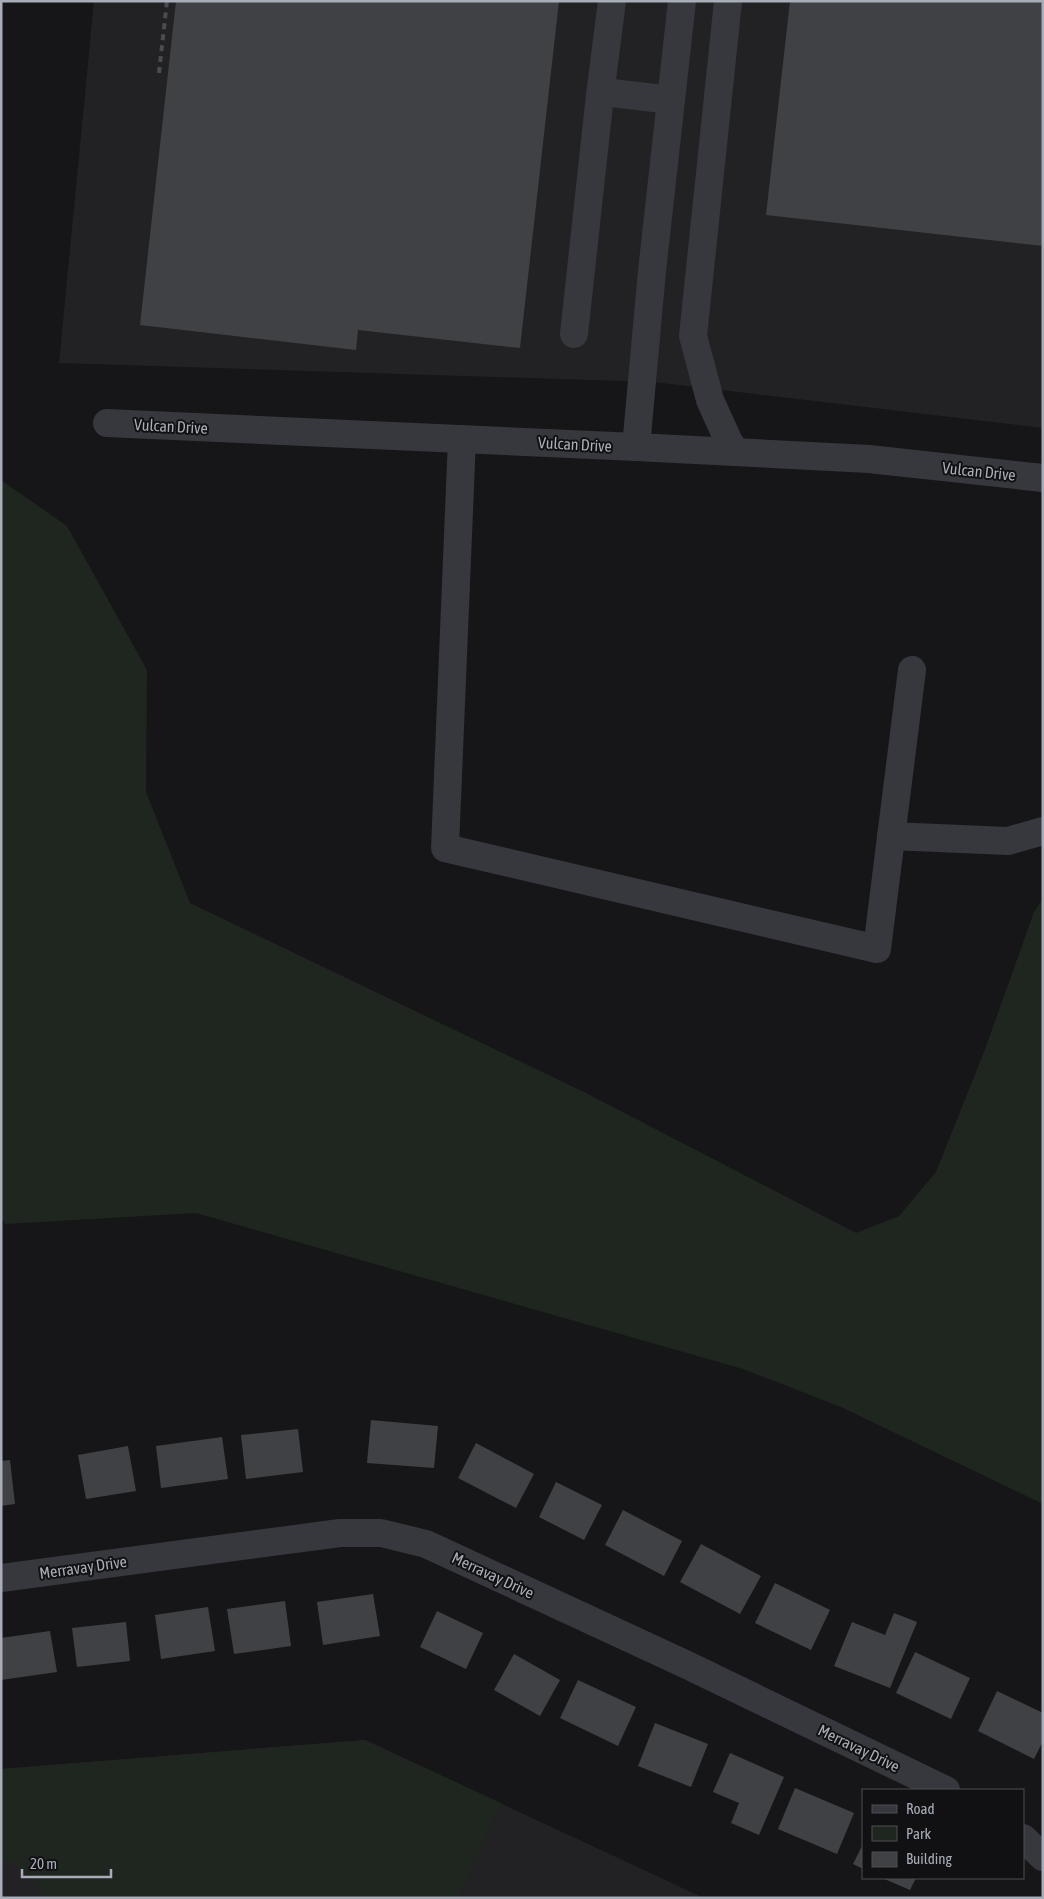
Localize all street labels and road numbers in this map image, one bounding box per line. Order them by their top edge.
street label: Vulcan Drive [134,415,208,437]
street label: Vulcan Drive [538,433,612,455]
street label: Vulcan Drive [941,458,1017,484]
street label: Merravay Drive [449,1548,537,1603]
street label: Merravay Drive [38,1552,128,1583]
street label: Merravay Drive [815,1721,903,1776]

